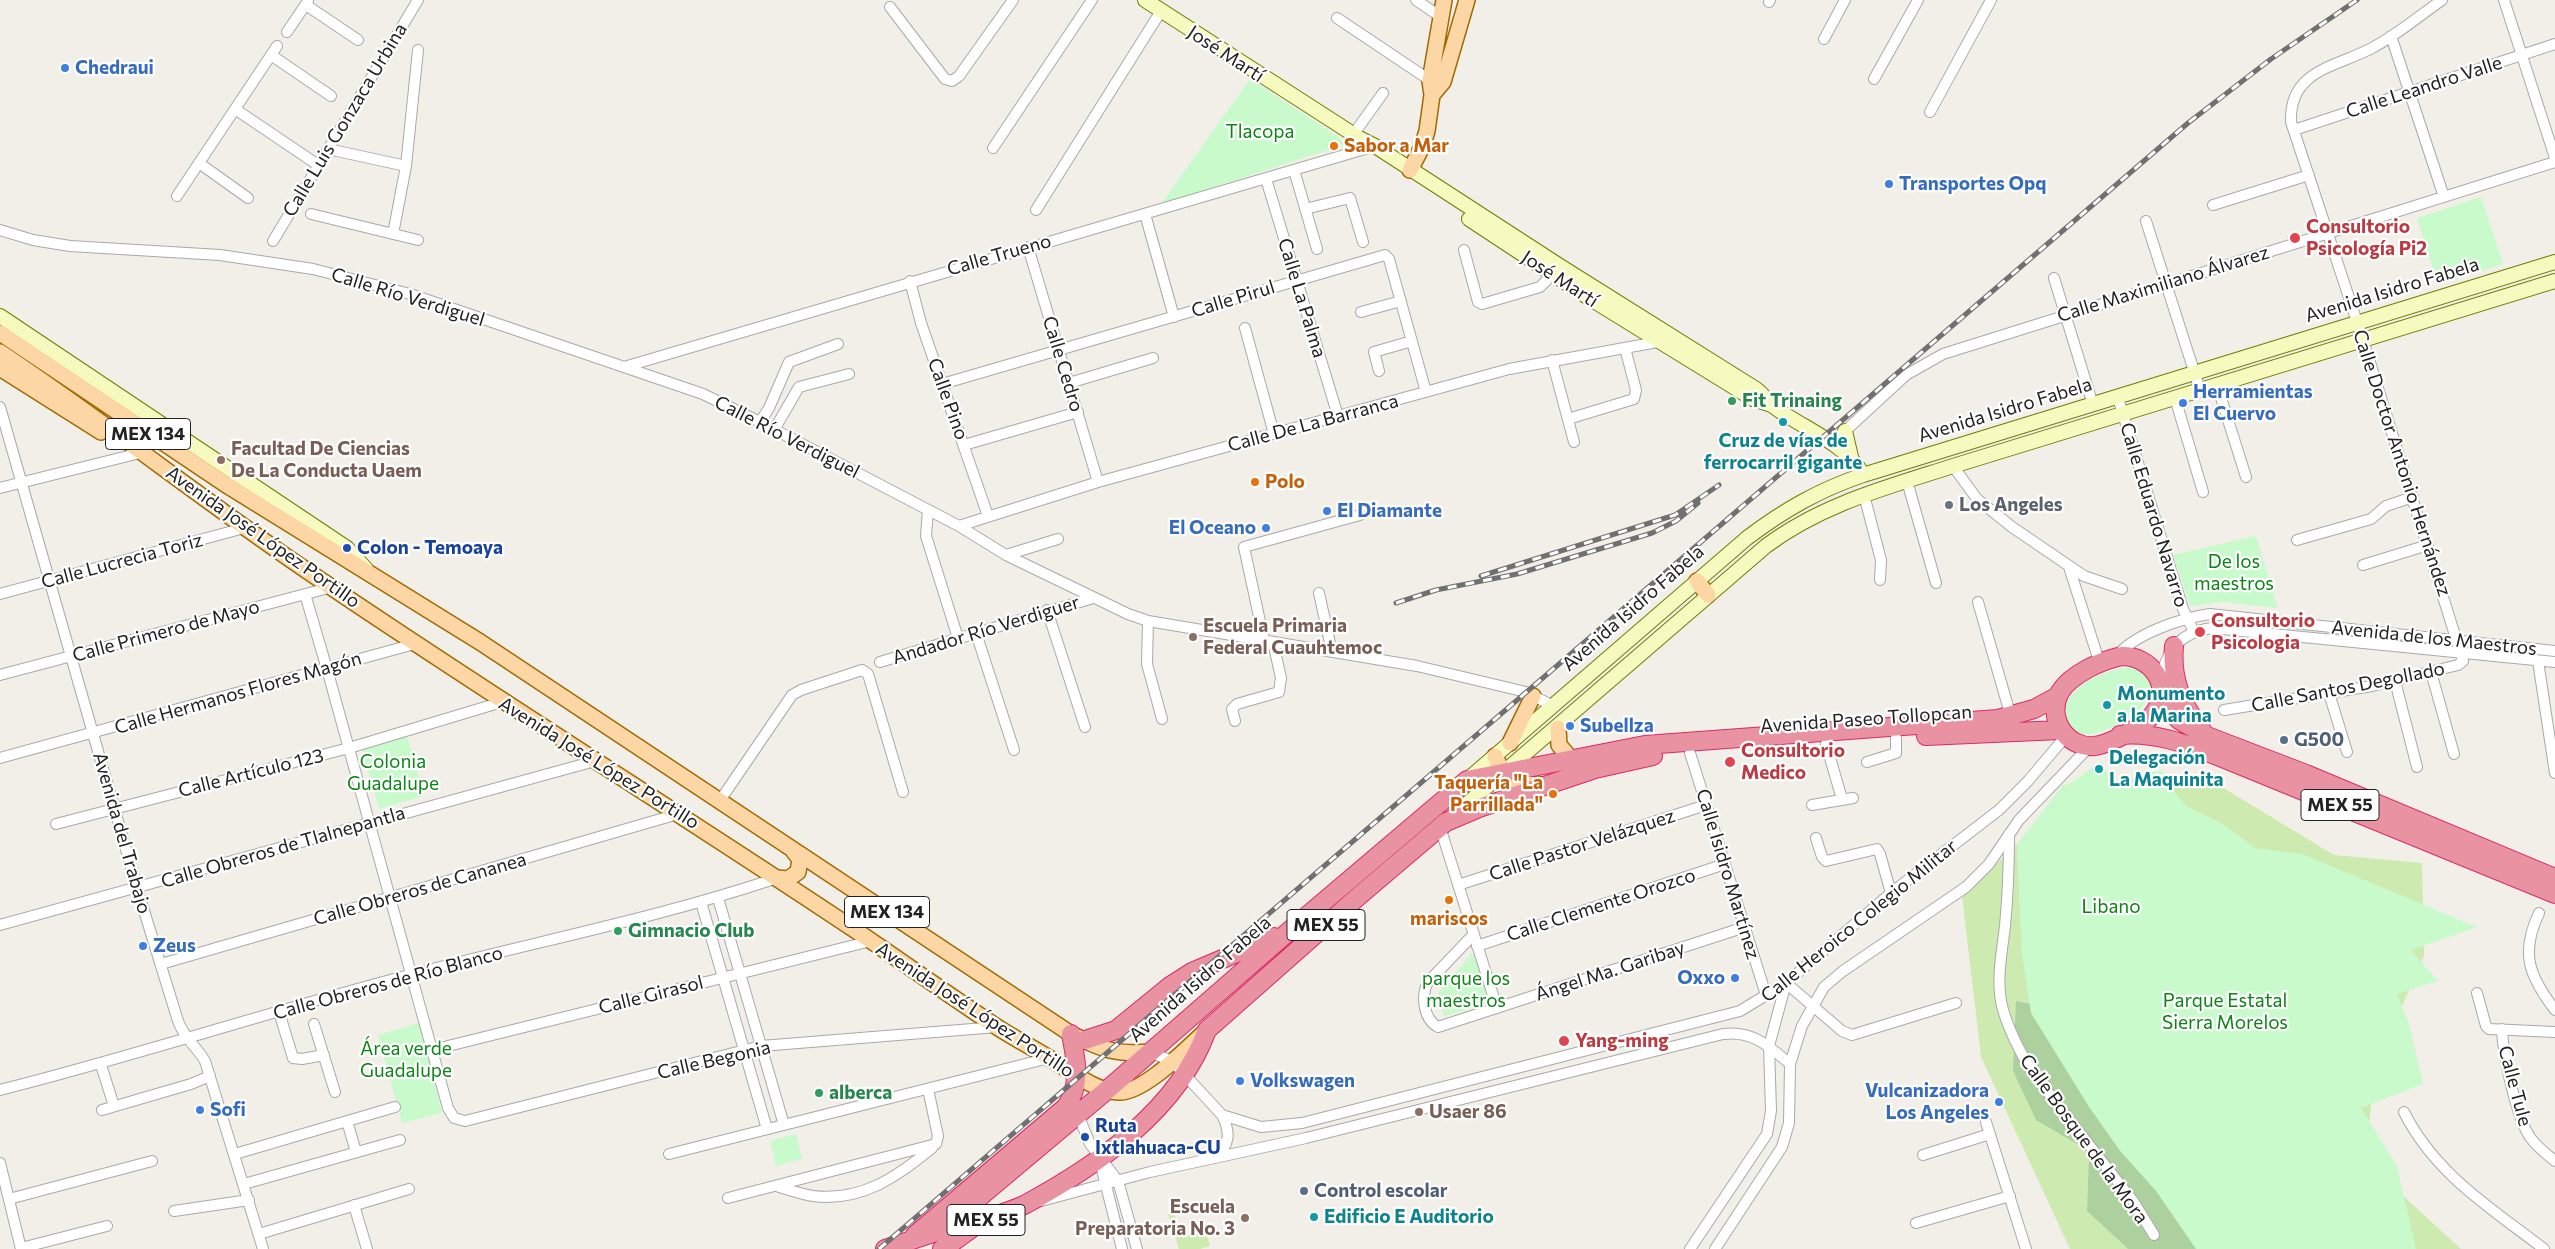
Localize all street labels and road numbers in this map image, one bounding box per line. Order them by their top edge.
street label: Calle Luis Gonzaca Urbina [278,19,412,221]
street label: José Martí [1183,21,1269,87]
street label: Calle Leandro Valle [2343,51,2505,123]
street label: Calle Trueno [944,229,1054,281]
street label: Calle La Palma [1273,235,1331,361]
street label: Calle Maximiliano Álvarez [2054,241,2272,327]
street label: José Martí [1517,246,1603,312]
street label: Avenida Isidro Fabela [2302,253,2482,327]
street label: Calle Río Verdiguel [328,263,488,331]
street label: Calle Pirul [1188,276,1278,322]
street label: Calle Cedro [1038,313,1088,415]
street label: Calle Doctor Antonio Hernández [2348,327,2456,599]
street label: Calle Pino [923,355,973,443]
street label: Avenida Isidro Fabela [1915,373,2095,447]
street label: Calle De La Barranca [1225,389,1401,457]
street label: Calle Río Verdiguel [711,391,863,483]
road number: MEX 134 [106,418,190,449]
street label: Calle Eduardo Navarro [2115,420,2193,610]
street label: Avenida José López Portillo [161,461,365,613]
street label: Calle Lucrecia Toriz [39,528,205,594]
street label: Avenida Isidro Fabela [1557,540,1709,676]
street label: Andador Río Verdiguer [890,591,1082,669]
street label: Calle Primero de Mayo [70,595,262,667]
street label: Avenida de los Maestros [2330,616,2538,660]
street label: Calle Hermanos Flores Magón [112,647,364,739]
street label: Calle Santos Degollado [2249,657,2447,717]
street label: Avenida José López Portillo [495,692,703,834]
street label: Avenida Paseo Tollopcan [1759,700,1973,738]
street label: Calle Artículo 123 [176,744,326,802]
street label: Avenida del Trabajo [88,750,156,916]
street label: Calle Isidro Martínez [1691,786,1765,962]
road number: MEX 55 [2301,790,2379,820]
street label: Calle Obreros de Tlalnepantla [158,801,408,893]
street label: Calle Pastor Velázquez [1486,804,1678,886]
street label: Calle Heroico Colegio Militar [1756,835,1962,1007]
street label: Calle Obreros de Cananea [311,848,529,930]
street label: Calle Clemente Orozco [1504,864,1698,946]
road number: MEX 134 [844,896,930,928]
road number: MEX 55 [1287,910,1365,940]
street label: Avenida Isidro Fabela [1124,911,1276,1047]
street label: Ángel Ma. Garibay [1532,936,1688,1006]
street label: Avenida José López Portillo [872,937,1078,1083]
street label: Calle Obreros de Río Blanco [271,941,505,1025]
street label: Calle Girasol [596,971,706,1019]
street label: Calle Begonia [655,1036,773,1084]
street label: Calle Tule [2493,1043,2537,1129]
street label: Calle Bosque de la Mora [2015,1050,2153,1228]
road number: MEX 55 [947,1204,1025,1236]

